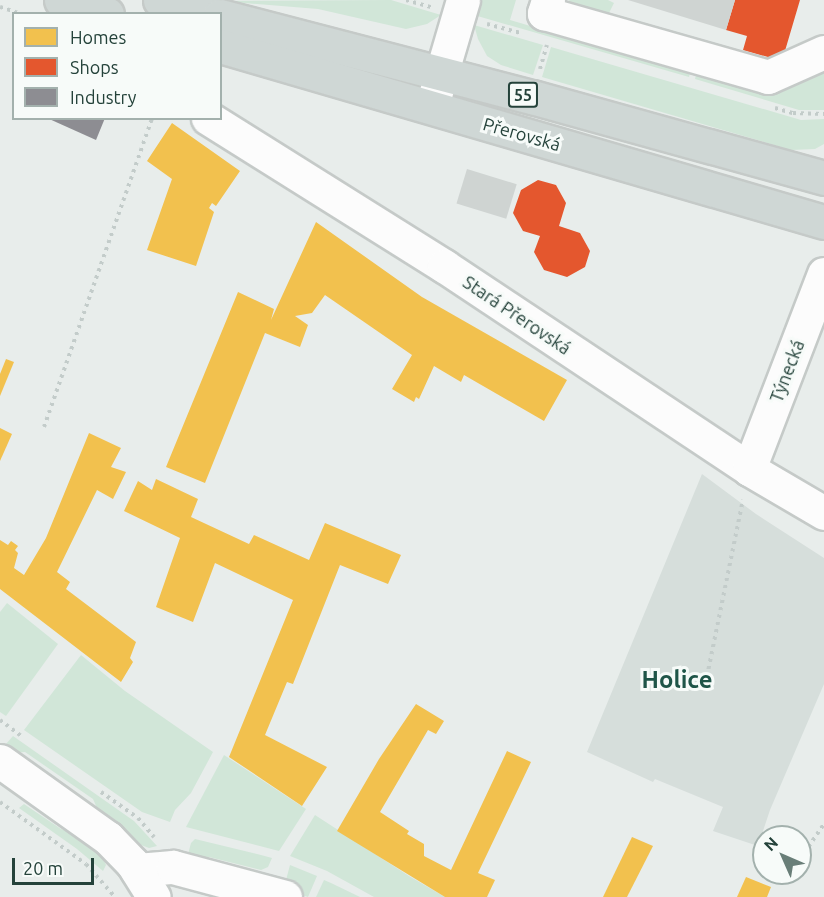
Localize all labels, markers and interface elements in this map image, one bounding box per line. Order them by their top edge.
legend [12,12,222,120]
text: Homes [70,27,126,47]
text: Shops [70,57,119,77]
road number: 55 [506,82,540,108]
text: Industry [70,87,136,107]
street label: Přerovská [481,113,563,155]
street label: Stará Přerovská [459,271,575,359]
street label: Týnecká [765,337,809,405]
district label: Holice [642,666,712,694]
north arrow [752,825,812,885]
text: N [760,833,781,854]
scale bar [15,846,98,884]
text: 20 m [23,858,63,878]

